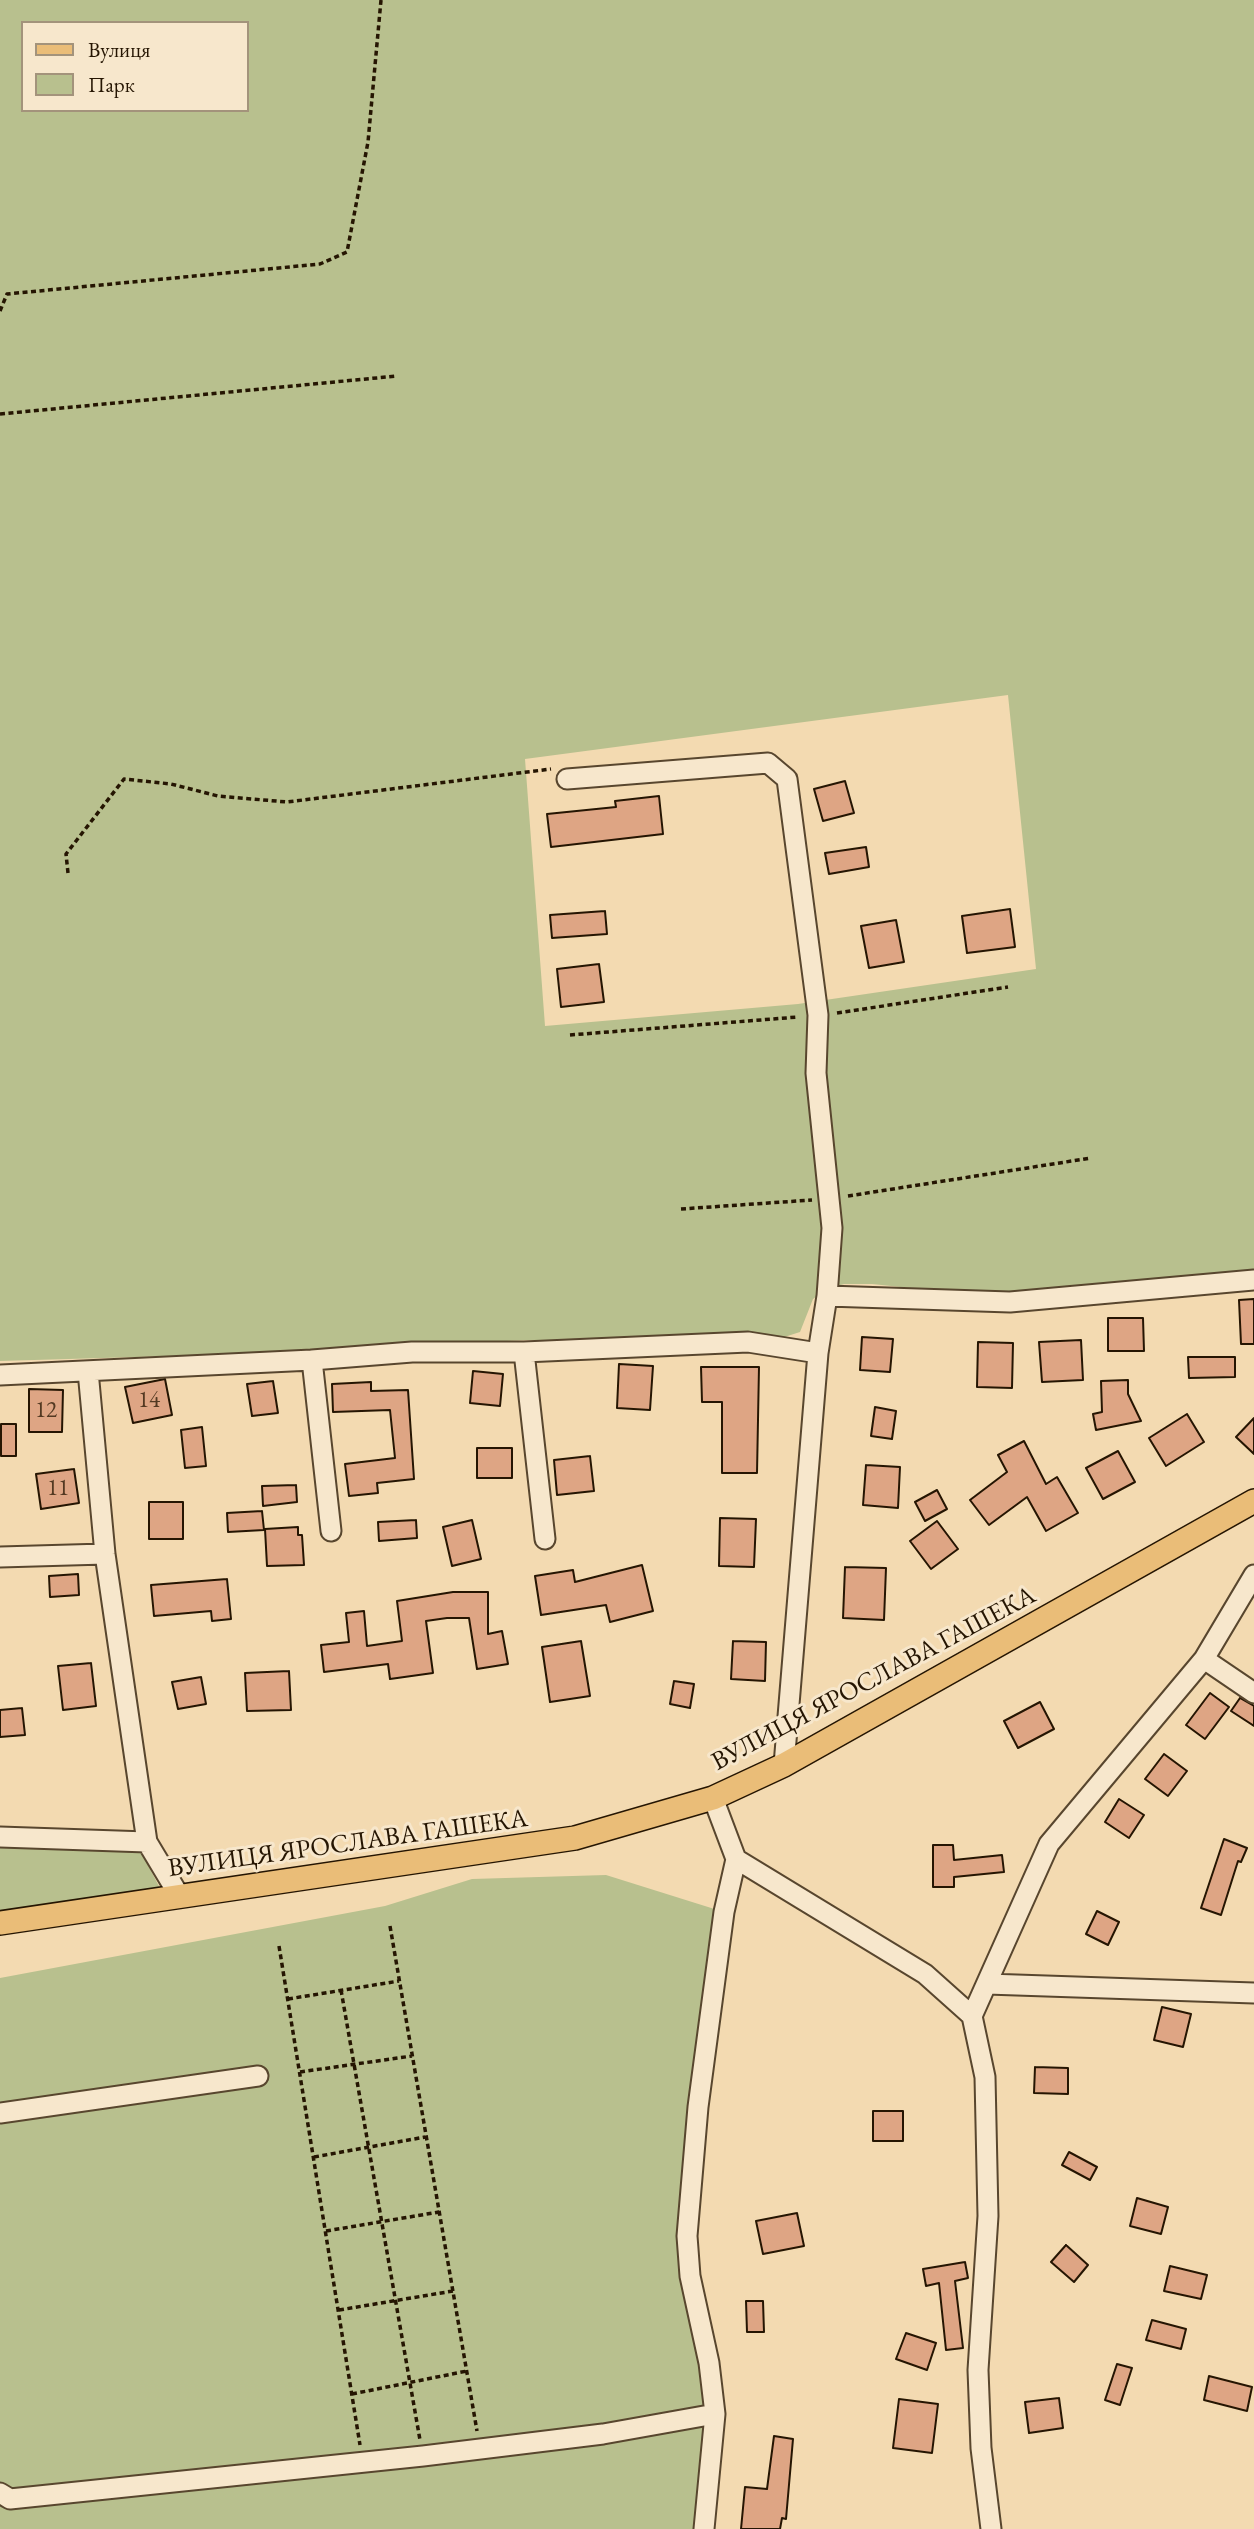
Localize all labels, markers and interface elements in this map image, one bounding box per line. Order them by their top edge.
legend [21,21,248,112]
text: Вулиця [88,36,150,63]
text: Парк [88,71,135,98]
house number: 14 [138,1387,160,1415]
house number: 12 [35,1397,57,1425]
house number: 11 [47,1475,69,1503]
street label: ВУЛИЦЯ ЯРОСЛАВА ГАШЕКА [707,1580,1041,1778]
street label: ВУЛИЦЯ ЯРОСЛАВА ГАШЕКА [166,1803,530,1885]

